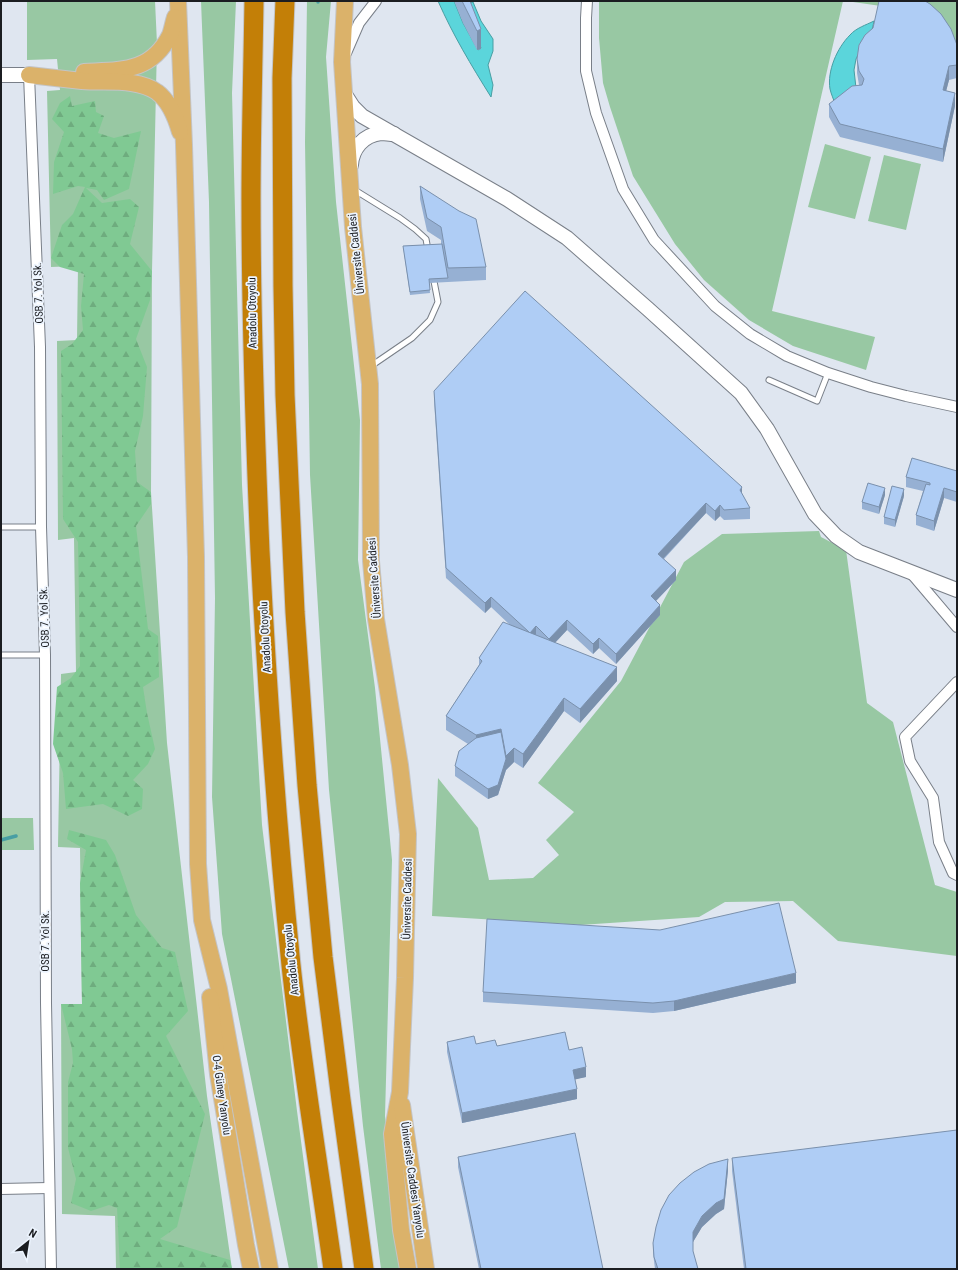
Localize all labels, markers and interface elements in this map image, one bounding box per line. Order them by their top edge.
street label: Üniversite Caddesi [346,213,367,295]
street label: OSB 7. Yol Sk. [31,262,46,324]
street label: Anadolu Otoyolu [245,277,260,349]
street label: Üniversite Caddesi [365,537,384,619]
street label: OSB 7. Yol Sk. [37,586,52,648]
street label: Anadolu Otoyolu [257,601,274,673]
street label: Üniversite Caddesi [400,859,415,939]
street label: OSB 7. Yol Sk. [39,910,52,972]
street label: Anadolu Otoyolu [281,924,302,996]
street label: O-4 Güney Yanyolu [209,1054,234,1136]
street label: Üniversite Caddesi Yanyolu [398,1121,427,1239]
north arrow [8,1222,48,1262]
text: N [27,1226,39,1241]

